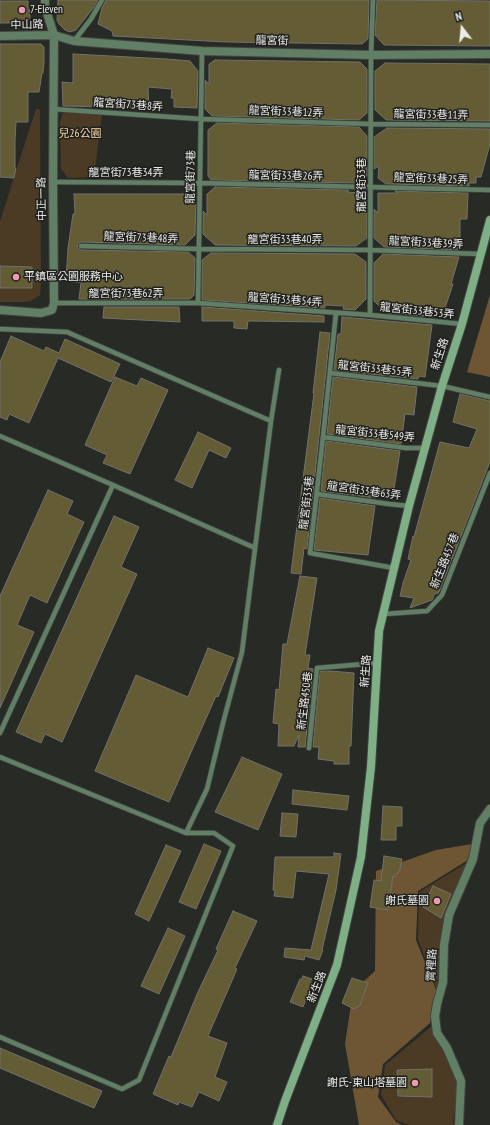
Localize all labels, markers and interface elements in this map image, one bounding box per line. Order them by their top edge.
place label: 7-Eleven [30,3,63,17]
marker: 7-Eleven [17,5,27,15]
north arrow [442,8,482,48]
text: N [454,9,463,24]
street label: 中山路 [10,18,44,32]
street label: 龍宮街 [255,34,289,48]
street label: 龍宮街73巷8弄 [93,96,163,114]
street label: 龍宮街33巷12弄 [248,104,324,120]
street label: 龍宮街33巷11弄 [393,108,469,122]
park label: 兒26公園 [59,127,101,141]
street label: 龍宮街73巷 [184,150,198,204]
street label: 龍宮街33巷 [355,158,369,212]
street label: 龍宮街73巷34弄 [89,166,163,180]
street label: 龍宮街33巷26弄 [248,169,324,183]
street label: 龍宮街33巷25弄 [393,171,469,187]
street label: 中正一路 [35,177,49,221]
street label: 龍宮街73巷48弄 [103,230,179,246]
street label: 龍宮街33巷40弄 [248,233,322,247]
street label: 龍宮街33巷39弄 [388,234,464,252]
place label: 平鎮區公園服務中心 [24,270,123,284]
marker: 平鎮區公園服務中心 [11,272,21,282]
street label: 龍宮街73巷62弄 [89,287,163,301]
street label: 龍宮街33巷54弄 [247,291,323,309]
street label: 龍宮街33巷53弄 [379,301,455,321]
street label: 新生路 [429,336,451,372]
street label: 龍宮街33巷55弄 [337,359,413,379]
street label: 龍宮街33巷549弄 [335,423,415,445]
street label: 龍宮街33巷 [297,475,317,531]
street label: 龍宮街33巷63弄 [326,479,402,503]
street label: 新生路457巷 [428,531,462,591]
street label: 新生路 [358,654,374,688]
street label: 新生路450巷 [295,671,315,731]
place label: 謝氏墓園 [385,894,429,908]
marker: 謝氏墓園 [432,896,442,906]
street label: 霄裡路 [425,948,439,982]
street label: 新生路 [305,969,329,1005]
place label: 謝氏-東山塔墓園 [327,1076,407,1090]
marker: 謝氏-東山塔墓園 [410,1078,420,1088]

